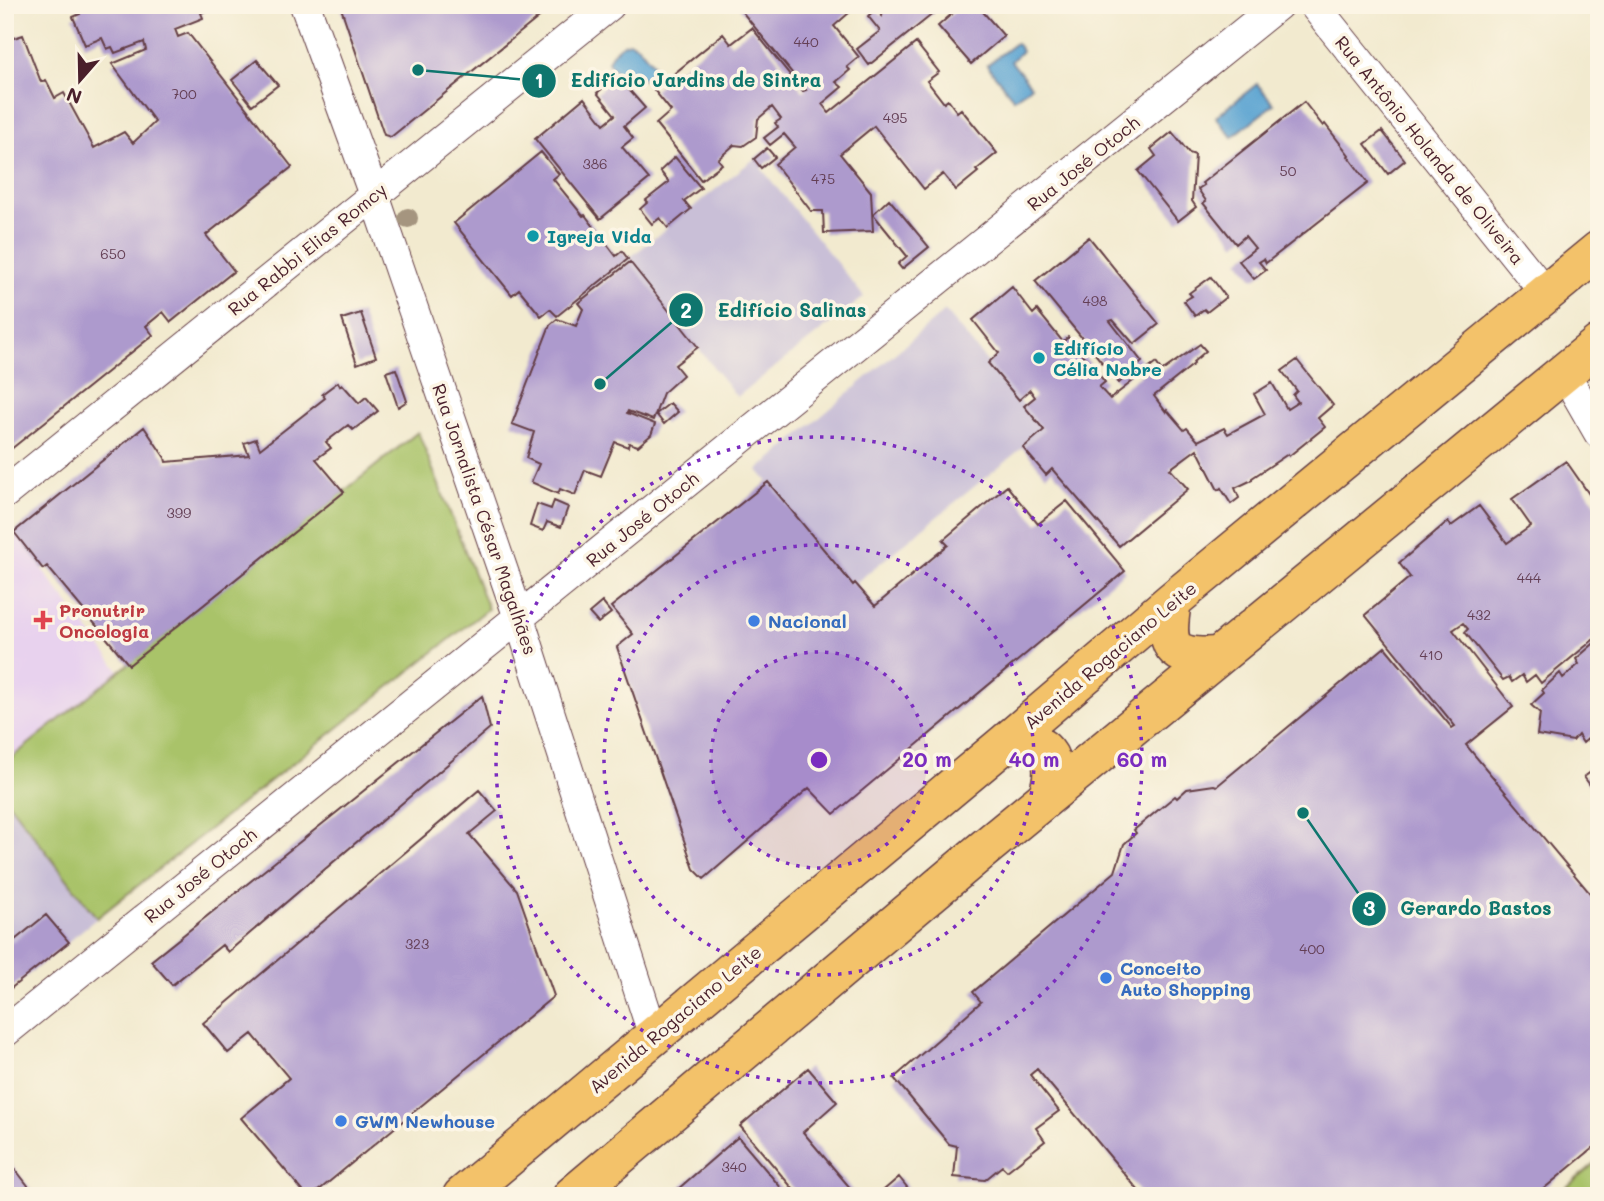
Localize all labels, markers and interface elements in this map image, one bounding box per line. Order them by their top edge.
street label: Rua Antônio Holanda de Oliveira [1330,31,1530,269]
house number: 440 [793,32,819,51]
north arrow [46,46,116,116]
callout: Edifício Jardins de Sintra [521,61,835,101]
text: 1 [534,66,544,93]
text: Edifício Jardins de Sintra [571,67,821,92]
text: N [63,82,85,111]
house number: 700 [171,84,197,103]
house number: 495 [883,108,907,127]
street label: Rua José Otoch [1022,110,1144,216]
house number: 386 [582,154,608,173]
house number: 50 [1280,161,1297,180]
house number: 475 [811,169,835,188]
street label: Rua Rabbi Elias Romcy [223,177,391,321]
place label: Igreja Vida [547,224,652,248]
marker: Igreja Vida [525,228,541,244]
house number: 650 [100,244,126,263]
callout: Edifício Salinas [668,290,880,330]
house number: 498 [1083,291,1107,310]
text: 2 [680,296,692,323]
text: Edifício Salinas [718,297,866,322]
place label: Edifício Célia Nobre [1053,336,1162,381]
marker: Edifício Célia Nobre [1031,350,1047,366]
street label: Rua Jornalista César Magalhães [427,380,543,658]
street label: Rua José Otoch [581,466,703,572]
house number: 399 [167,503,191,522]
house number: 444 [1517,568,1542,587]
street label: Avenida Rogaciano Leite [1019,576,1201,734]
place label: Pronutrir Oncologia [59,598,149,643]
house number: 432 [1467,605,1491,624]
place label: Nacional [768,609,847,633]
marker: Pronutrir Oncologia [33,610,53,630]
marker: Nacional [746,613,762,629]
house number: 410 [1419,645,1443,664]
text: 20 m [902,745,952,772]
text: 40 m [1008,745,1060,772]
text: 60 m [1117,745,1167,772]
centre of rings [807,748,831,772]
street label: Rua José Otoch [139,822,261,928]
callout: Gerardo Bastos [1352,889,1566,929]
text: 3 [1363,894,1375,921]
text: Gerardo Bastos [1400,895,1552,920]
house number: 323 [405,934,429,953]
house number: 400 [1299,939,1325,958]
street label: Avenida Rogaciano Leite [584,940,766,1098]
place label: Conceito Auto Shopping [1120,956,1251,1001]
marker: Conceito Auto Shopping [1098,970,1114,986]
place label: GWM Newhouse [355,1109,495,1133]
marker: GWM Newhouse [333,1113,349,1129]
house number: 340 [721,1157,747,1176]

